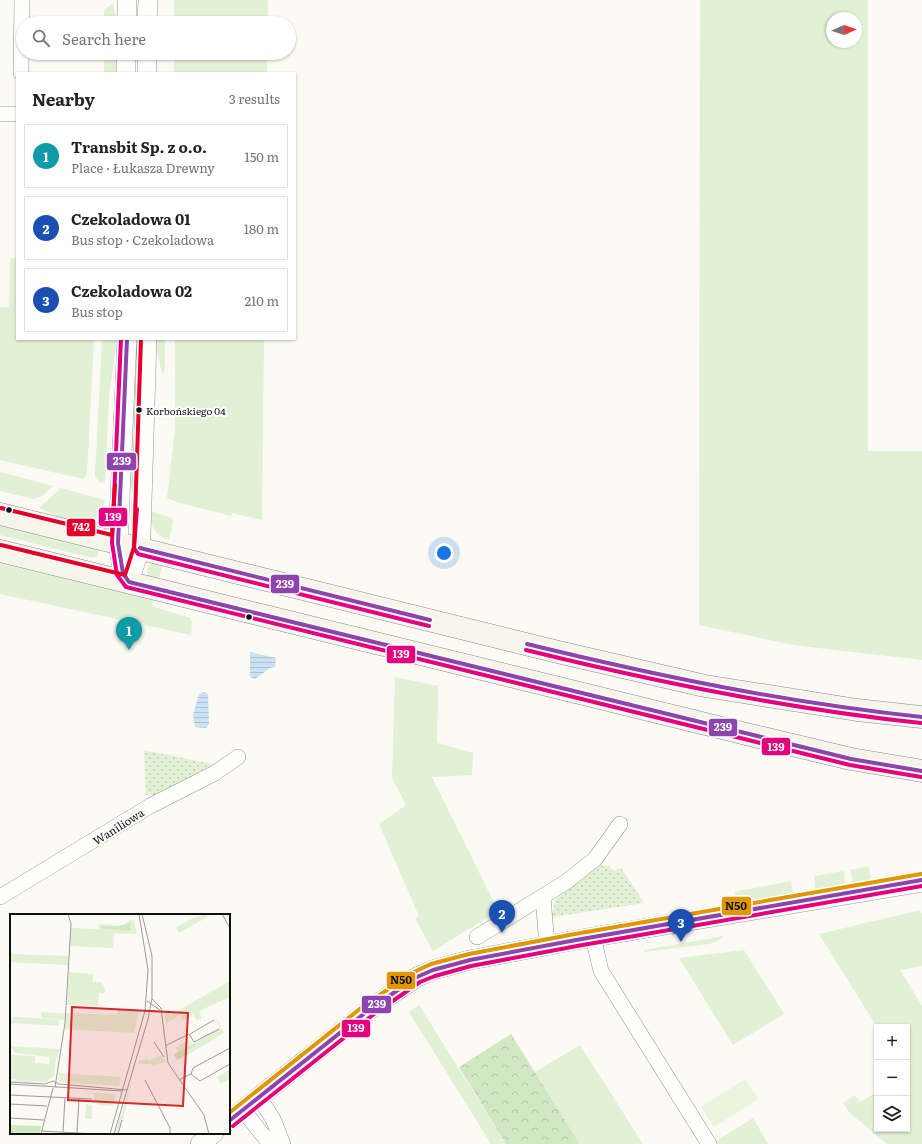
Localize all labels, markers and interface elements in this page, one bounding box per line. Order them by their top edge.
north arrow [826,12,862,48]
search box [16,16,296,60]
icon: search [30,27,52,49]
text: Search here [62,27,146,50]
text: Nearby [32,86,95,111]
text: 3 results [229,89,280,108]
text: Transbit Sp. z o.o. [71,135,207,158]
text: 1 [43,147,49,166]
text: 150 m [244,147,279,166]
text: Place · Łukasza Drewny [71,158,215,177]
text: Czekoladowa 01 [71,207,190,230]
text: 2 [43,219,49,238]
text: 180 m [244,219,279,238]
text: Bus stop · Czekoladowa [71,230,214,249]
text: Czekoladowa 02 [71,279,192,302]
text: 3 [42,291,50,310]
text: 210 m [244,291,279,310]
text: Bus stop [71,302,123,321]
place label: Korbońskiego 04 [146,403,226,418]
marker: Korbońskiego 04 [134,405,144,415]
line badge: 239 [106,452,137,471]
text: 239 [113,452,131,468]
unlabelled marker [4,505,14,515]
line badge: 139 [98,507,128,527]
text: 139 [104,508,122,524]
line badge: 742 [66,518,96,537]
text: 742 [72,518,90,534]
your location [434,543,454,563]
line badge: 239 [270,574,300,594]
text: 239 [276,575,294,591]
unlabelled marker [244,612,254,622]
pin: 1 [116,617,142,650]
line badge: 139 [386,645,416,664]
text: 139 [392,645,410,661]
line badge: 239 [708,718,738,737]
text: 239 [714,718,732,734]
line badge: 139 [761,737,791,756]
text: 139 [767,738,785,754]
street label: Waniliowa [89,804,147,848]
line badge: N50 [721,896,752,916]
text: N50 [725,897,747,913]
pin: 2 [489,900,515,933]
pin: 3 [668,909,694,942]
inset map [10,914,230,1134]
line badge: N50 [386,971,416,990]
text: N50 [390,971,412,987]
line badge: 239 [361,995,392,1014]
text: 239 [368,995,386,1011]
line badge: 139 [341,1019,371,1038]
text: 139 [347,1019,365,1035]
map controls [874,1024,910,1132]
button: + [874,1024,910,1060]
button: − [874,1060,910,1096]
button: layers [874,1096,910,1132]

